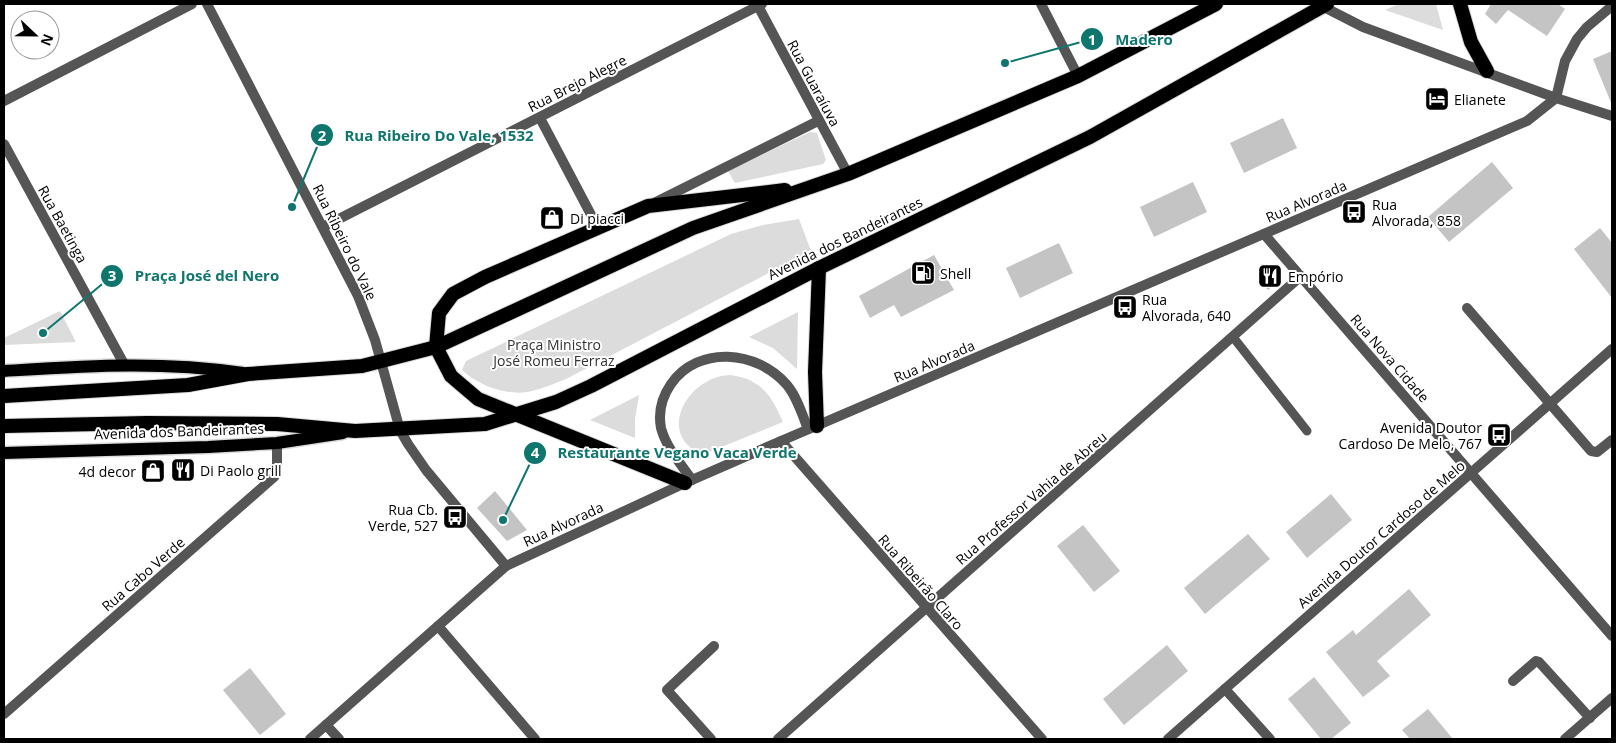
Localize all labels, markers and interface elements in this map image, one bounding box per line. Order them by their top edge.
north arrow [10,10,60,60]
callout: Madero [1080,24,1183,54]
text: 1 [1088,29,1096,49]
text: Madero [1115,29,1173,49]
text: N [37,31,58,49]
street label: Rua Guaraíuva [783,36,845,130]
street label: Rua Brejo Alegre [524,50,630,116]
hotel icon: Elianete [1424,86,1450,112]
place label: Elianete [1454,90,1506,109]
callout: Rua Ribeiro Do Vale, 1532 [309,120,544,150]
text: 2 [318,125,327,145]
text: Rua Ribeiro Do Vale, 1532 [344,125,534,145]
street label: Rua Alvorada [1263,175,1349,227]
street label: Rua Ribeiro do Vale [309,181,381,303]
street label: Rua Baetinga [34,182,92,266]
street label: Avenida dos Bandeirantes [764,192,926,284]
place label: Rua Alvorada, 858 [1372,195,1461,230]
bus stop icon: Rua Alvorada, 858 [1341,199,1367,225]
shop icon: Di piacci [539,205,565,231]
place label: Di piacci [570,209,624,228]
fuel station icon: Shell [910,260,936,286]
callout: Praça José del Nero [100,261,289,291]
restaurant icon: Empório [1257,263,1283,289]
place label: Shell [940,264,971,283]
text: 3 [108,265,116,285]
text: Praça José del Nero [135,265,279,285]
place label: Empório [1288,267,1343,286]
place label: Rua Alvorada, 640 [1142,290,1231,325]
bus stop icon: Rua Alvorada, 640 [1112,294,1138,320]
street label: Rua Nova Cidade [1346,310,1434,406]
park label: Praça Ministro José Romeu Ferraz [491,335,615,370]
street label: Rua Alvorada [891,335,977,387]
place label: Avenida Doutor Cardoso De Melo, 767 [1339,418,1482,453]
street label: Avenida dos Bandeirantes [94,419,265,443]
bus stop icon: Avenida Doutor Cardoso De Melo, 767 [1486,422,1512,448]
street label: Rua Professor Vahia de Abreu [951,427,1111,569]
callout: Restaurante Vegano Vaca Verde [522,438,806,468]
text: 4 [531,442,540,462]
text: Restaurante Vegano Vaca Verde [557,442,797,462]
street label: Avenida Doutor Cardoso de Melo [1293,456,1469,612]
restaurant icon: Di Paolo grill [170,457,196,483]
shop icon: 4d decor [140,458,166,484]
place label: Di Paolo grill [200,461,281,480]
place label: 4d decor [79,462,136,481]
street label: Rua Alvorada [520,497,606,551]
place label: Rua Cb. Verde, 527 [368,500,438,535]
bus stop icon: Rua Cb. Verde, 527 [442,504,468,530]
street label: Rua Ribeirão Claro [874,530,968,634]
street label: Rua Cabo Verde [97,533,189,615]

